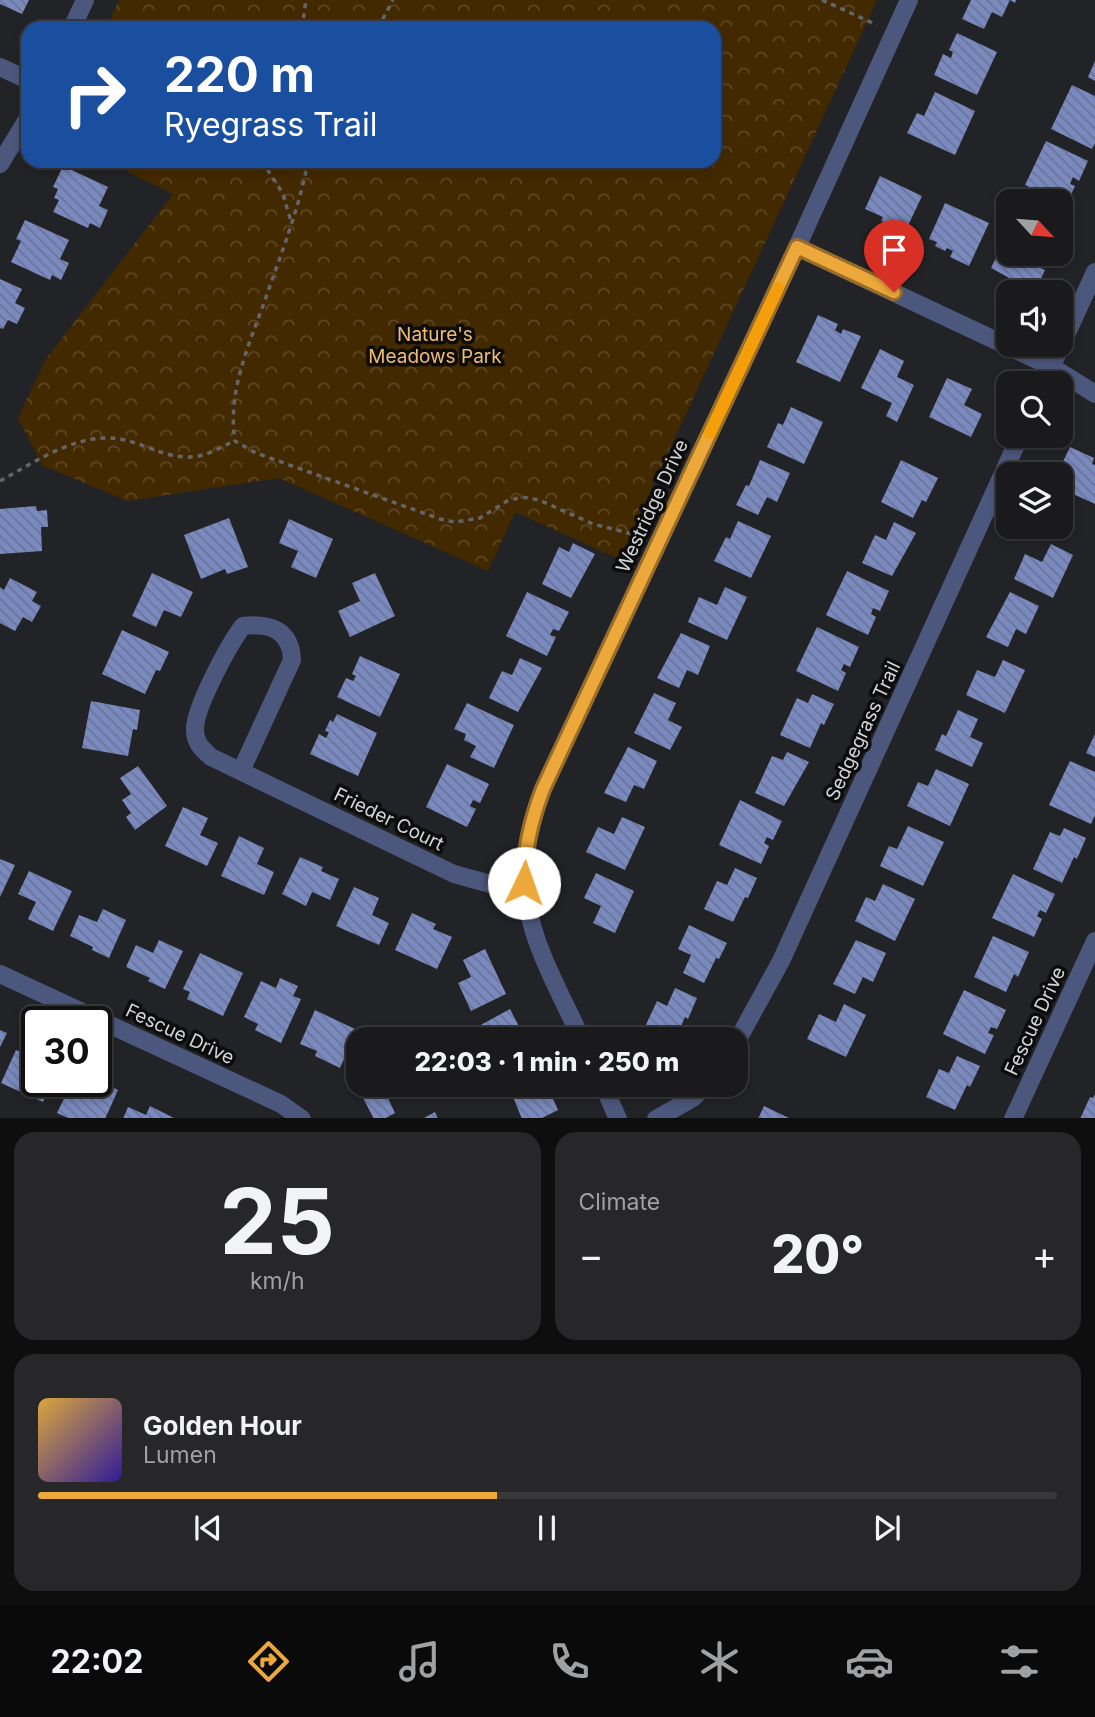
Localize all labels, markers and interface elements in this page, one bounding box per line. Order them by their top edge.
text: 220 m [164,45,315,104]
icon: right [49,49,140,140]
text: Ryegrass Trail [164,105,377,144]
north arrow [996,189,1073,266]
map controls [996,189,1073,539]
pin [864,220,924,292]
icon: arrive [875,231,913,269]
button: sound [996,280,1073,357]
park label: Nature's Meadows Park [368,323,502,368]
button: search [996,371,1073,448]
street label: Westridge Drive [611,436,693,576]
button: layers [996,462,1073,539]
street label: Sedgegrass Trail [821,658,905,804]
street label: Frieder Court [330,783,448,855]
position arrow [487,846,561,920]
street label: Fescue Drive [1000,963,1070,1079]
street label: Fescue Drive [122,999,238,1069]
speed limit sign: 30 [21,1006,112,1097]
text: 22:03 · 1 min · 250 m [415,1046,679,1077]
text: 25 [220,1166,335,1276]
text: Climate [579,1188,660,1216]
text: 20° [771,1223,864,1286]
text: − [579,1232,604,1278]
text: + [1032,1232,1057,1278]
text: km/h [250,1267,305,1295]
text: Golden Hour [143,1410,302,1441]
text: Lumen [143,1441,217,1469]
icon: previous [189,1509,227,1547]
icon: pause [528,1509,566,1547]
icon: next [868,1509,906,1547]
icon: directions [244,1637,293,1686]
icon: music [395,1637,444,1686]
icon: phone [545,1637,594,1686]
icon: climate [695,1637,744,1686]
icon: car [845,1637,894,1686]
icon: filters [995,1637,1044,1686]
text: 22:02 [51,1642,143,1681]

